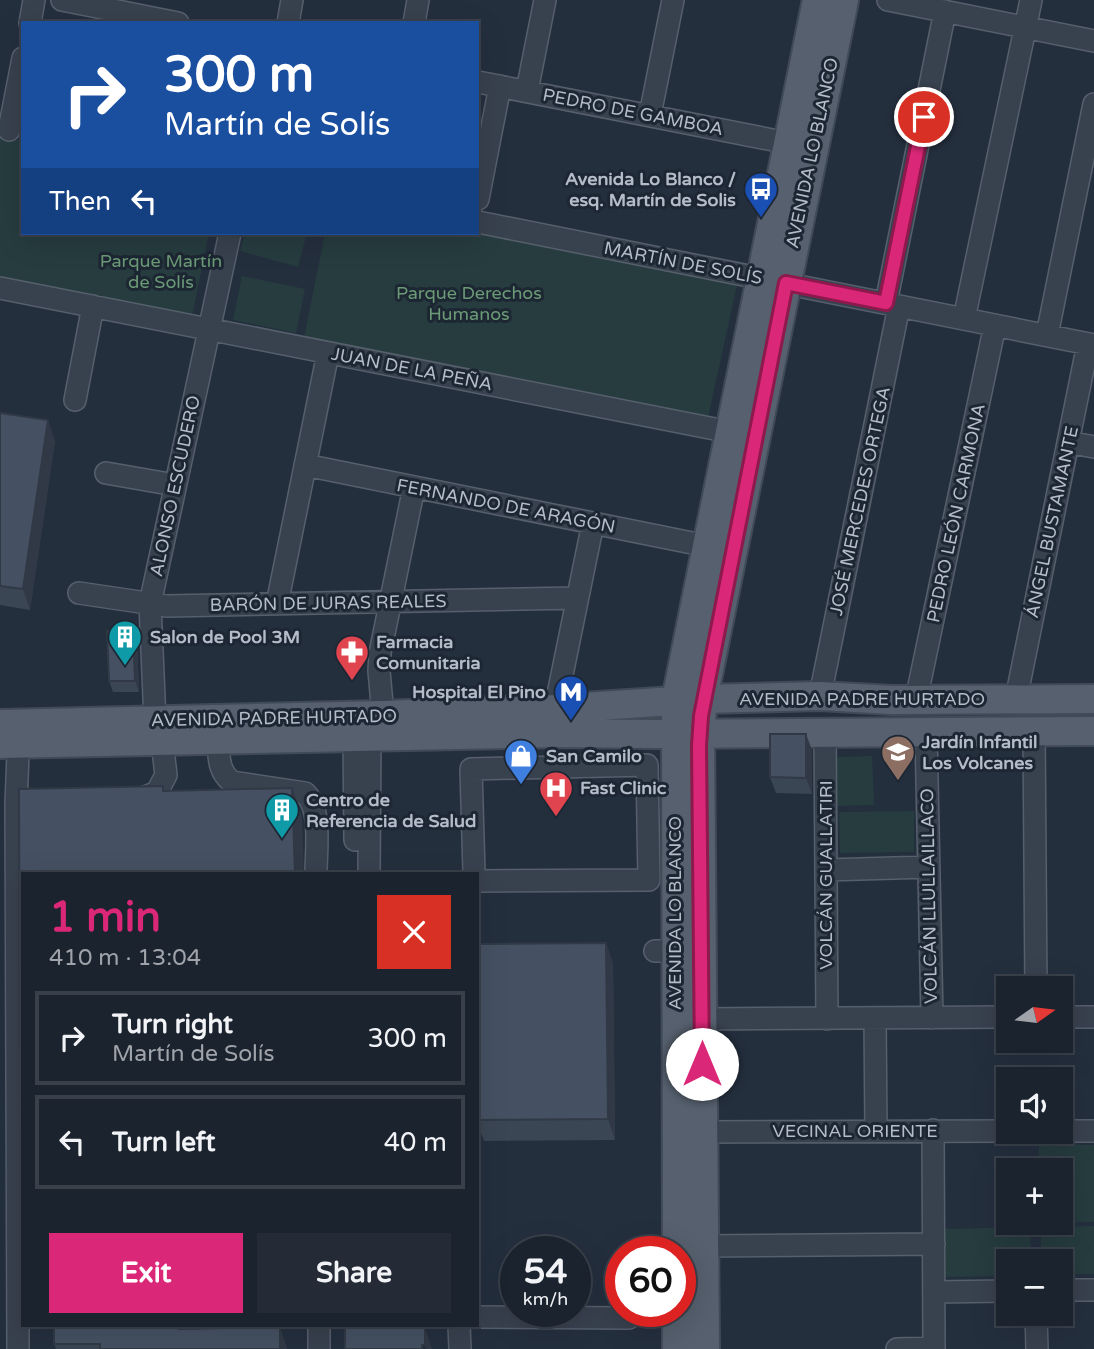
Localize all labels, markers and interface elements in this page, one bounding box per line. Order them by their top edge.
text: 300 m [164,46,314,105]
icon: right [49,49,140,140]
street label: AVENIDA LO BLANCO [781,56,843,250]
street label: PEDRO DE GAMBOA [541,84,725,140]
pin [894,87,954,147]
icon: arrive [905,98,943,136]
text: Martín de Solís [164,106,390,144]
place label: Avenida Lo Blanco / esq. Martín de Solis [565,168,736,211]
bus stop icon: Avenida Lo Blanco / esq. Martín de Solis [742,170,780,219]
icon: left [125,182,163,220]
text: Then [49,186,111,217]
street label: MARTÍN DE SOLÍS [602,237,764,289]
park label: Parque Martín de Solís [100,250,222,293]
park label: Parque Derechos Humanos [396,282,542,325]
street label: JUAN DE LA PEÑA [330,343,494,395]
street label: JOSÉ MERCEDES ORTEGA [825,385,895,617]
street label: ALONSO ESCUDERO [145,394,205,578]
street label: PEDRO LEÓN CARMONA [922,401,990,625]
street label: ÁNGEL BUSTAMANTE [1021,424,1083,620]
street label: FERNANDO DE ARAGÓN [395,474,617,538]
street label: BARÓN DE JURAS REALES [209,590,447,616]
building icon: Salon de Pool 3M [106,618,144,667]
place label: Salon de Pool 3M [150,626,300,648]
place label: Farmacia Comunitaria [376,631,481,674]
pharmacy icon: Farmacia Comunitaria [333,633,371,682]
metro station icon: Hospital El Pino [552,673,590,722]
place label: Hospital El Pino [412,681,546,703]
street label: AVENIDA PADRE HURTADO [739,688,985,710]
street label: AVENIDA PADRE HURTADO [151,705,397,731]
place label: Jardín Infantil Los Volcanes [921,731,1038,774]
school or university icon: Jardín Infantil Los Volcanes [879,733,917,782]
shop icon: San Camilo [502,737,540,786]
place label: San Camilo [546,745,642,767]
hospital icon: Fast Clinic [537,769,575,818]
place label: Fast Clinic [580,777,667,799]
street label: VOLCÁN GUALLATIRI [815,780,837,970]
street label: VOLCÁN LLULLAILLACO [916,788,942,1004]
place label: Centro de Referencia de Salud [306,789,476,832]
building icon: Centro de Referencia de Salud [263,791,301,840]
street label: AVENIDA LO BLANCO [664,816,686,1010]
text: 1 min [49,892,161,943]
button: close [377,895,451,969]
text: 410 m · 13:04 [49,944,201,972]
north arrow [996,976,1073,1054]
map controls [996,976,1073,1326]
text: Turn right [112,1009,233,1040]
icon: right [53,1019,91,1057]
text: 300 m [367,1023,447,1054]
position arrow [665,1027,739,1101]
text: Martín de Solís [112,1040,275,1068]
button: sound [996,1067,1073,1144]
street label: VECINAL ORIENTE [772,1120,938,1142]
icon: left [53,1123,91,1161]
text: Turn left [112,1127,215,1158]
text: 40 m [384,1127,447,1158]
button: + [996,1158,1073,1235]
button: Exit [49,1233,243,1313]
button: Share [257,1233,451,1313]
speed limit sign: 60 [605,1236,696,1327]
button: − [996,1249,1073,1326]
text: 54 [524,1251,567,1293]
text: km/h [523,1288,568,1310]

